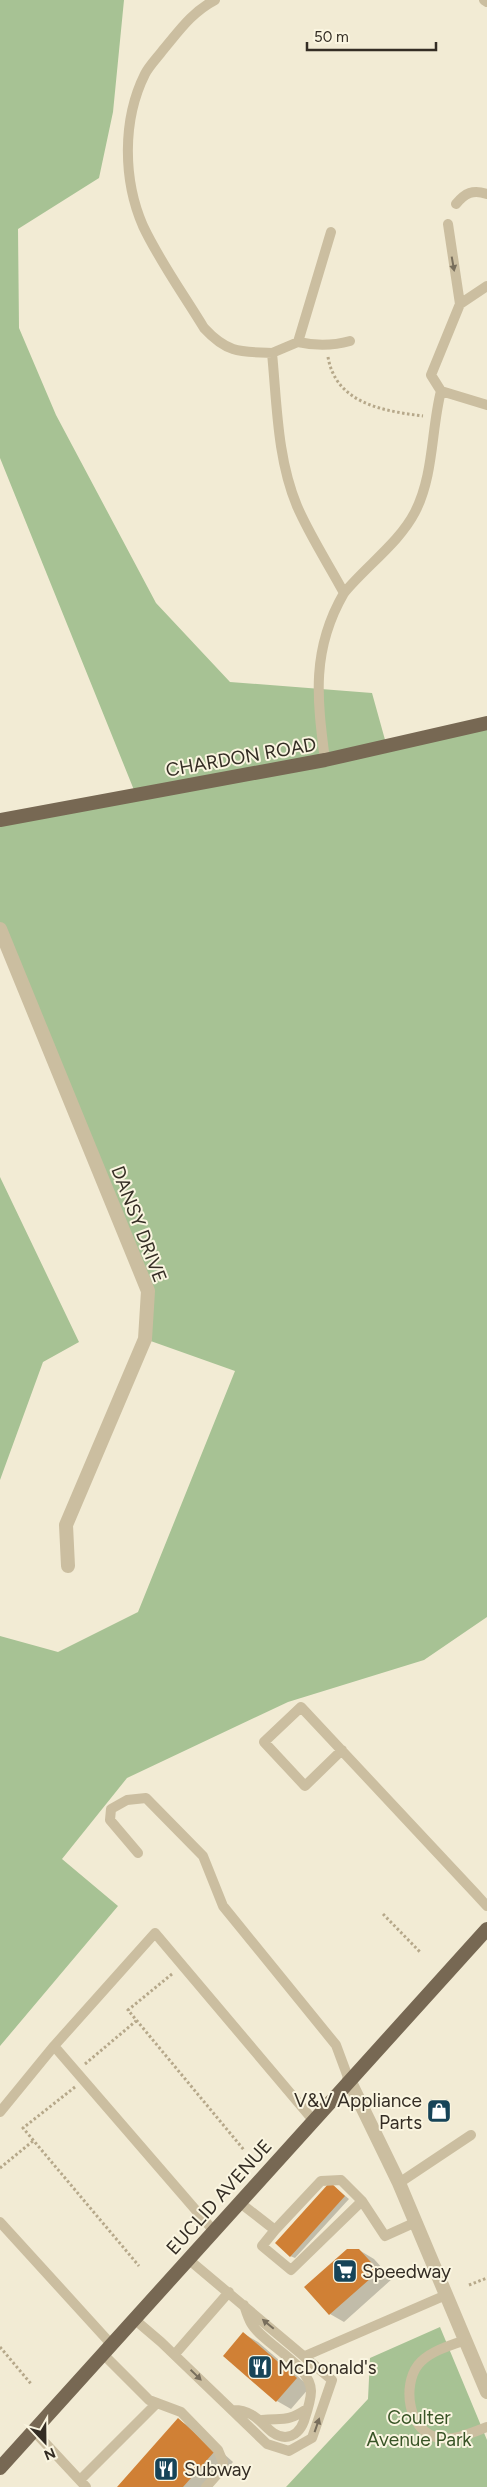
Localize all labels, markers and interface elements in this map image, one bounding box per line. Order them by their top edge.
scale bar [307,20,436,52]
text: 50 m [314,28,349,46]
one-way arrow [450,257,458,273]
street label: CHARDON ROAD [164,732,318,782]
street label: DANSY DRIVE [106,1162,172,1286]
place label: V&V Appliance Parts [294,2089,422,2134]
shop icon: V&V Appliance Parts [426,2098,452,2124]
street label: EUCLID AVENUE [161,2135,277,2259]
supermarket icon: Speedway [332,2258,358,2284]
place label: Speedway [362,2260,451,2283]
one-way arrow [261,2319,274,2330]
restaurant icon: McDonald's [247,2354,273,2380]
place label: McDonald's [278,2356,377,2379]
one-way arrow [190,2369,202,2381]
park label: Coulter Avenue Park [366,2406,472,2451]
north arrow [20,2417,70,2467]
one-way arrow [313,2417,321,2432]
text: N [41,2444,58,2463]
restaurant icon: Subway [153,2456,179,2482]
place label: Subway [184,2458,251,2481]

